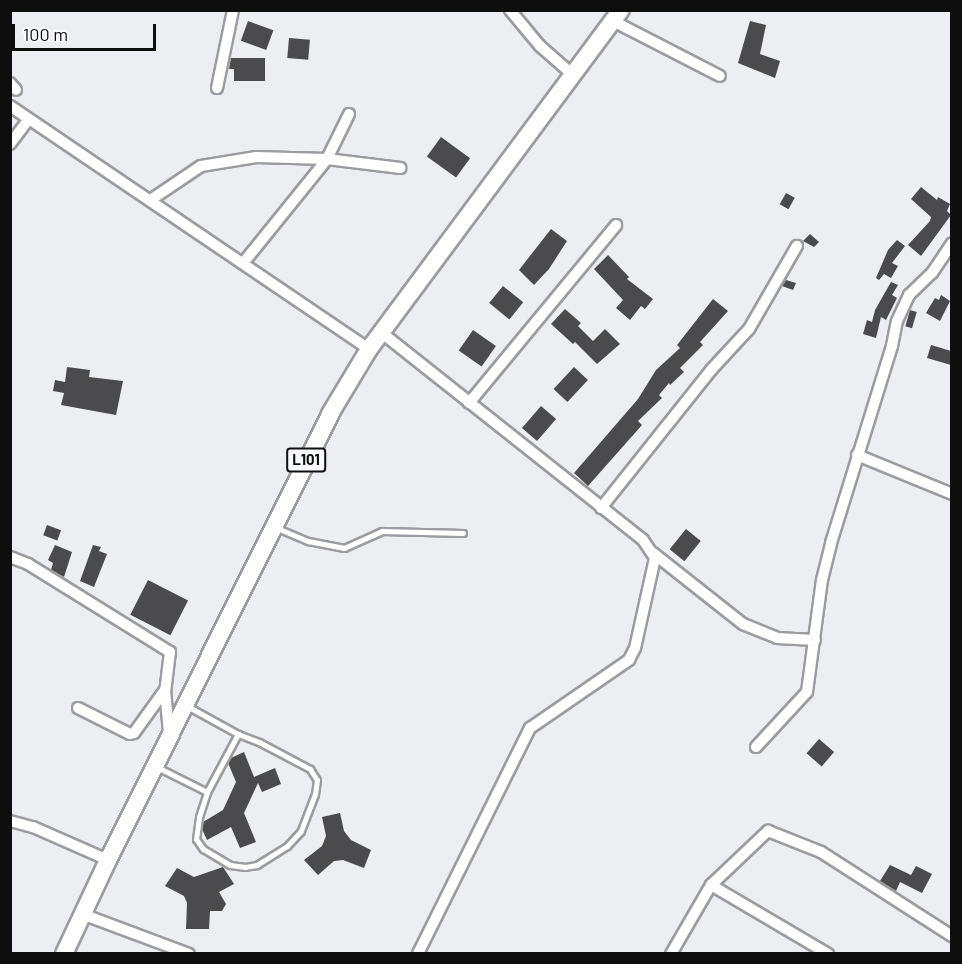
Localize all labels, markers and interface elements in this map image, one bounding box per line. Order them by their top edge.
scale bar [15,12,159,50]
text: 100 m [23,23,68,45]
road number: L101 [285,448,327,472]

